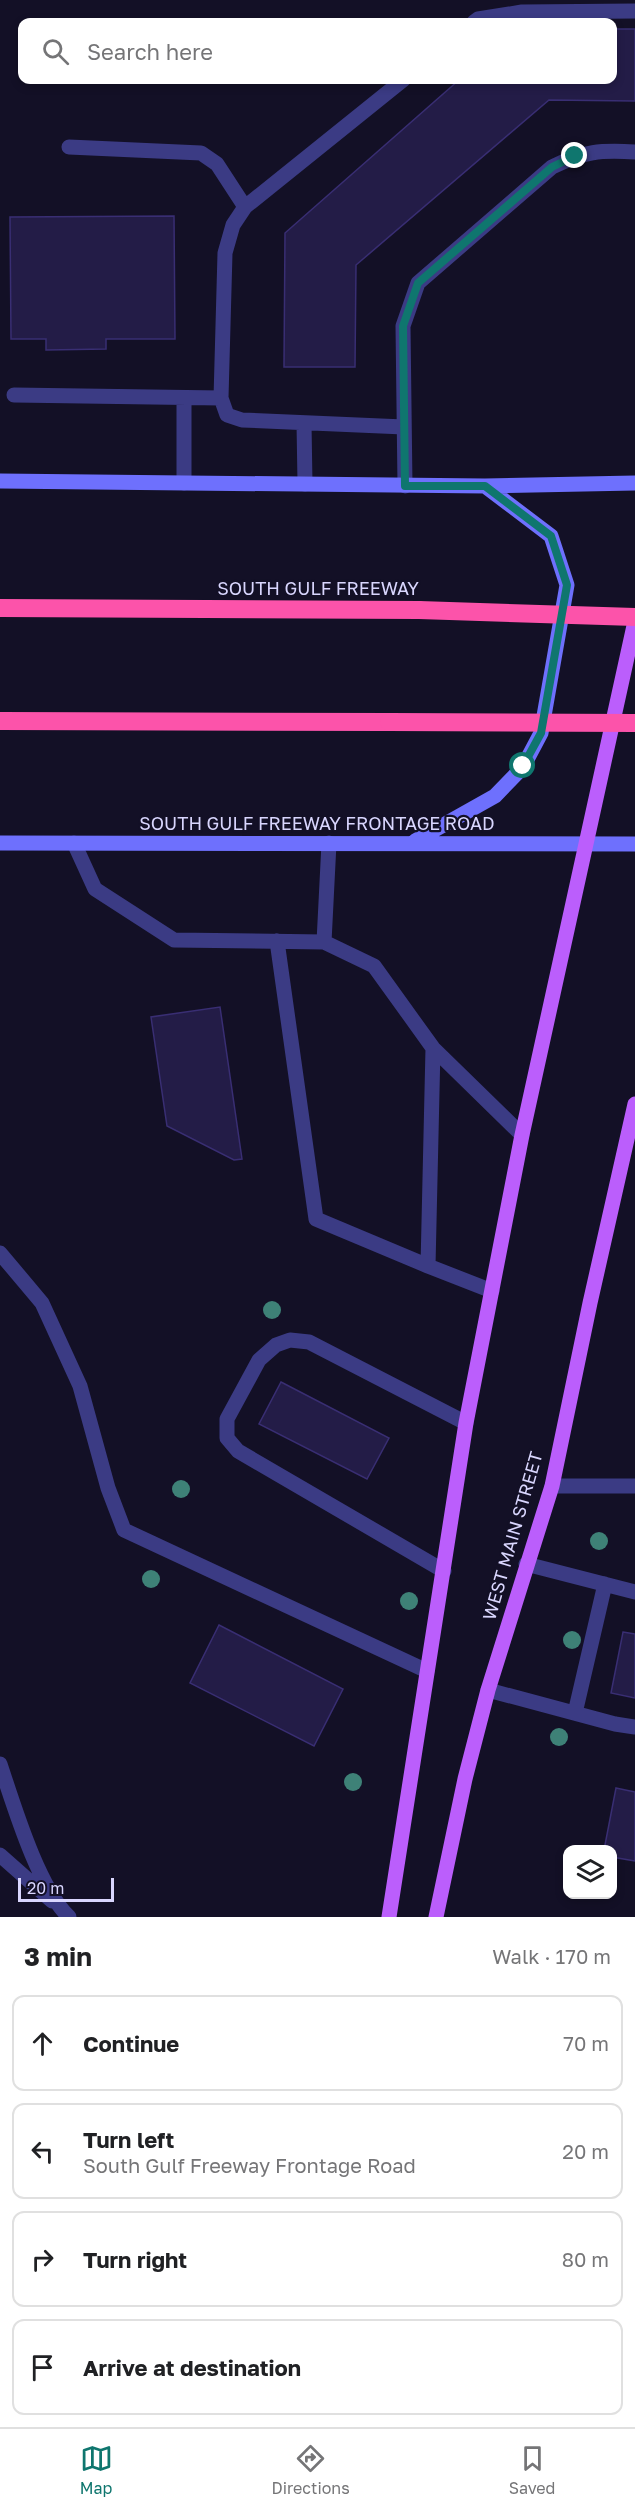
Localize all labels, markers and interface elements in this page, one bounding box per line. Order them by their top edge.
search box [18,18,617,84]
icon: search [39,35,72,68]
text: Search here [87,38,213,65]
route end [561,142,587,168]
street label: SOUTH GULF FREEWAY [217,577,419,599]
route start [509,752,535,778]
street label: SOUTH GULF FREEWAY FRONTAGE ROAD [139,812,495,834]
street label: WEST MAIN STREET [477,1449,547,1623]
map controls [563,1845,617,1899]
button: layers [563,1845,617,1899]
scale bar [18,1875,114,1902]
text: 20 m [27,1878,64,1898]
text: 3 min [24,1941,92,1972]
text: Walk · 170 m [492,1944,611,1968]
icon: ahead [26,2027,59,2060]
text: Continue [83,2030,179,2057]
text: 70 m [563,2031,609,2055]
text: Turn left [83,2126,174,2153]
icon: left [26,2135,59,2168]
text: 20 m [562,2139,609,2163]
text: South Gulf Freeway Frontage Road [83,2153,416,2177]
icon: right [26,2243,59,2276]
text: Turn right [83,2246,187,2273]
text: 80 m [562,2247,609,2271]
icon: arrive [26,2351,59,2384]
text: Arrive at destination [83,2354,301,2381]
tab: Map [80,2442,113,2498]
tab: Directions [272,2442,350,2498]
tab: Saved [509,2442,555,2498]

